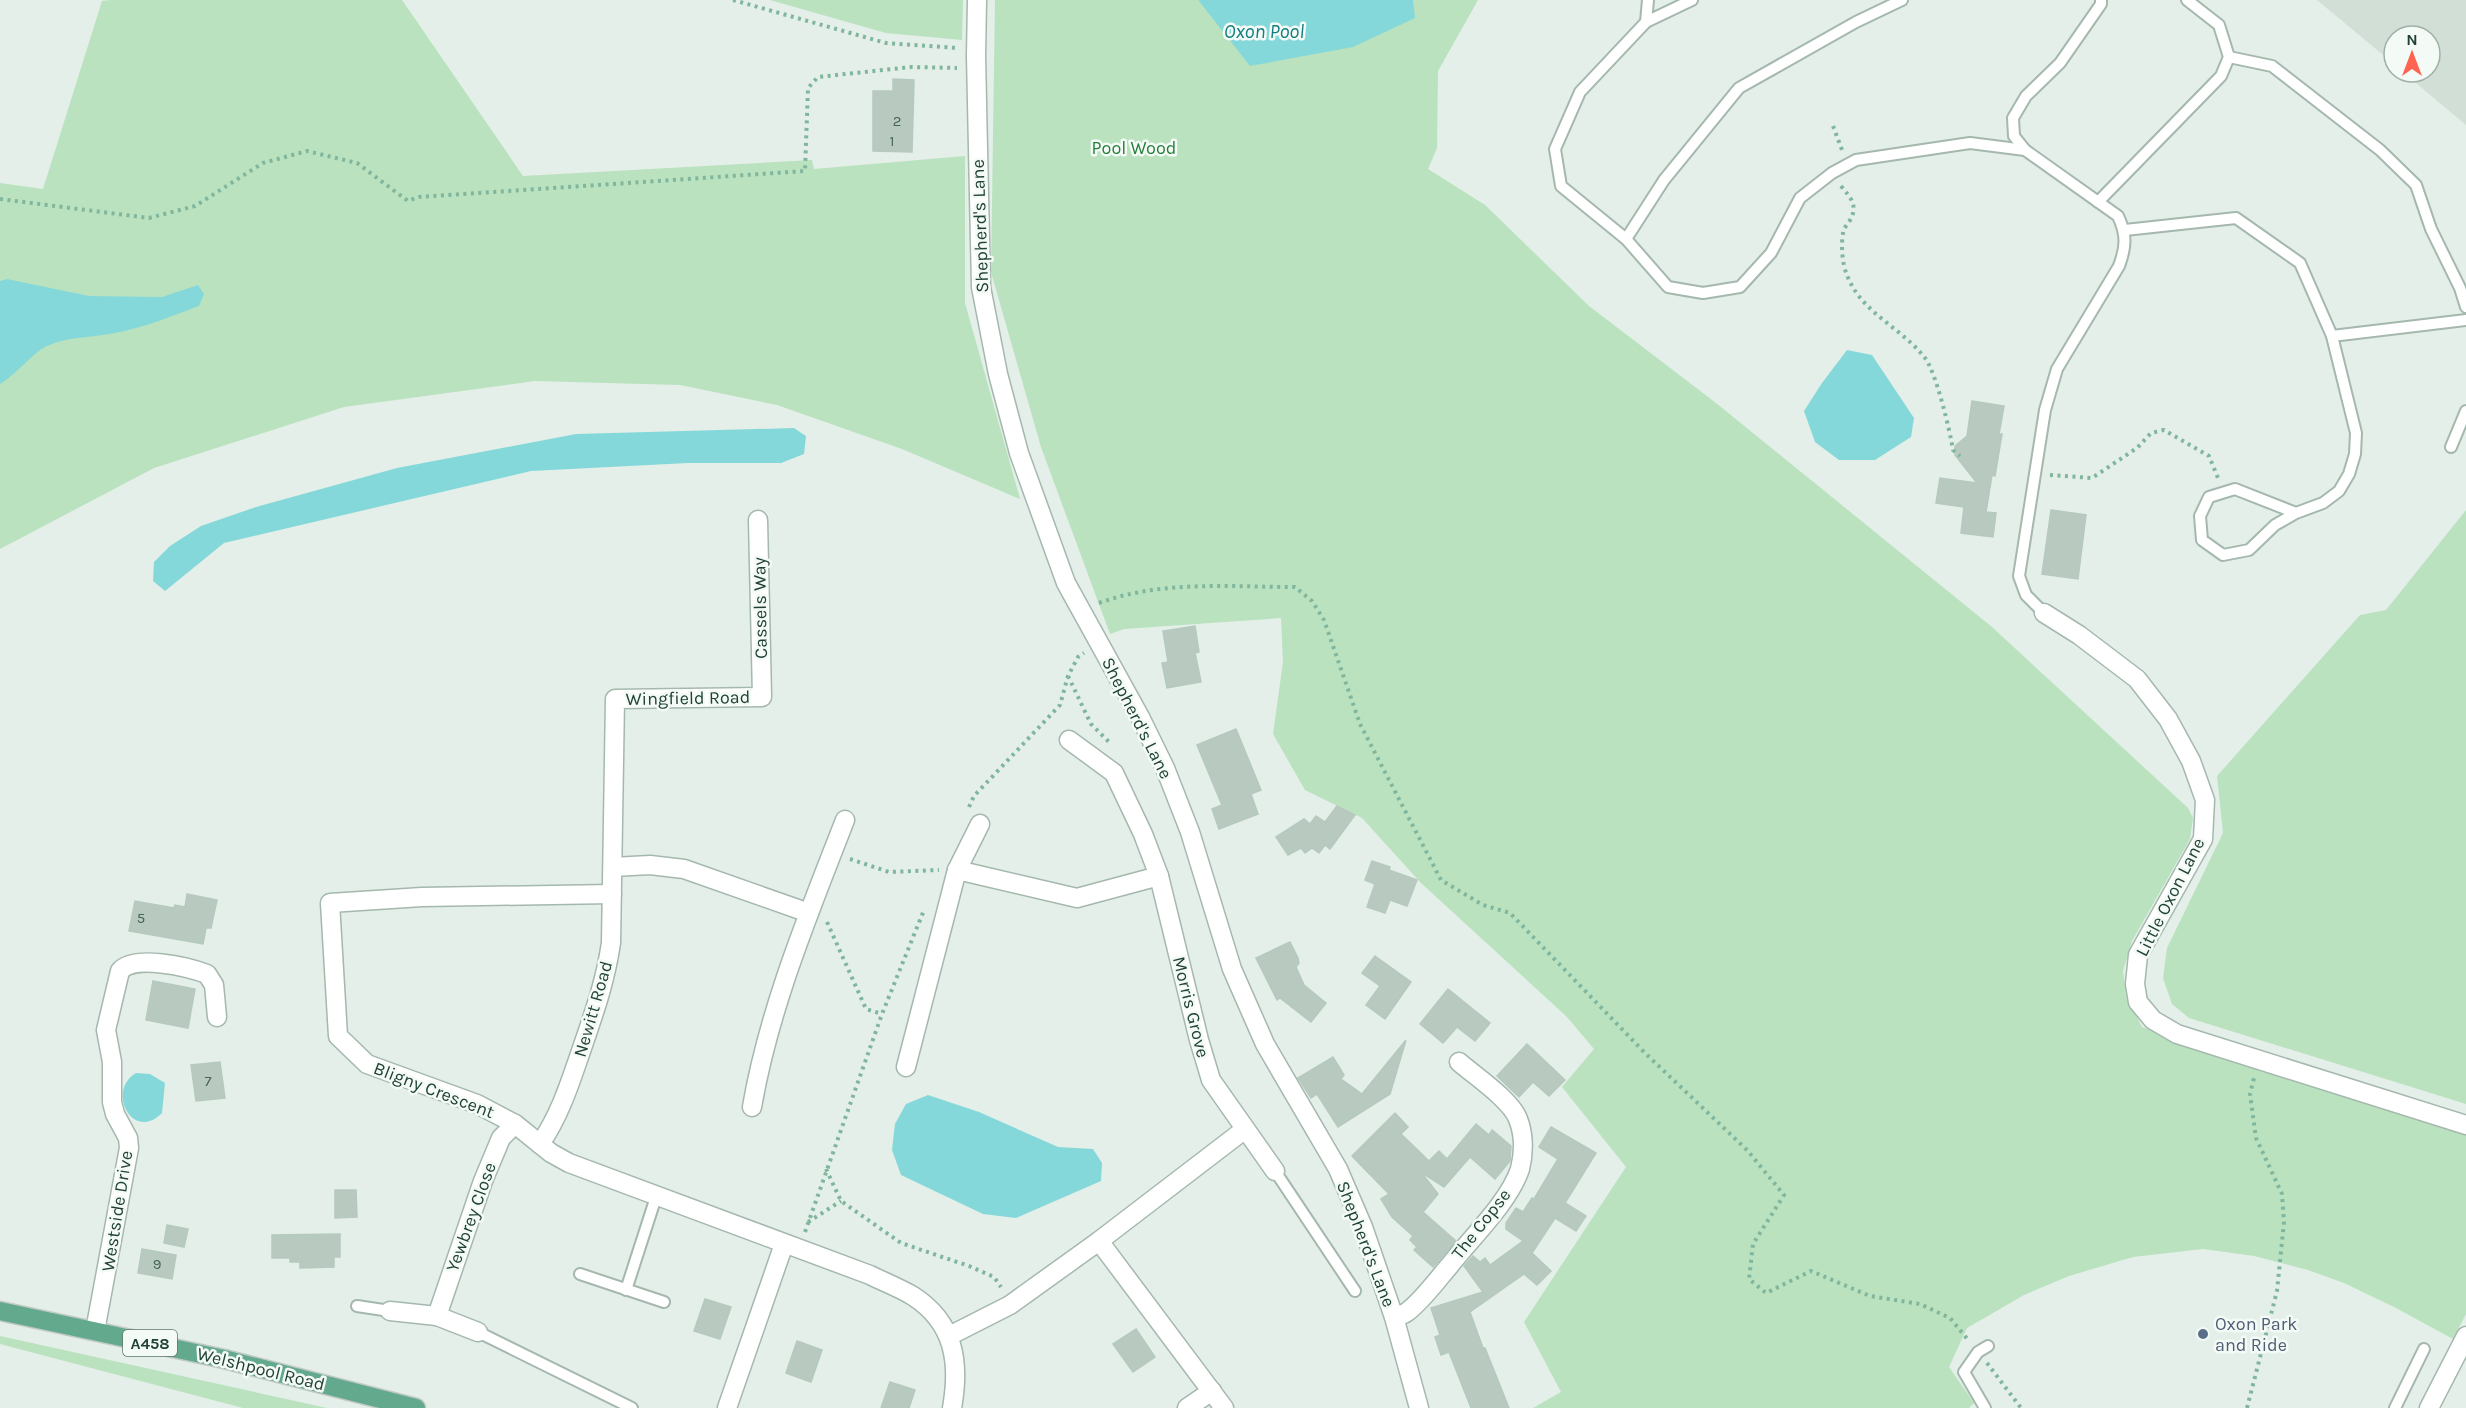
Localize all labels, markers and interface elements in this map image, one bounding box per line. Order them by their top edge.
water label: Oxon Pool [1224,20,1304,43]
north arrow [2382,24,2442,84]
text: N [2406,30,2418,49]
house number: 2 [893,112,901,130]
house number: 1 [890,132,894,150]
park label: Pool Wood [1092,137,1176,159]
street label: Shepherd's Lane [967,159,993,293]
street label: Cassels Way [748,556,772,659]
street label: Shepherd's Lane [1097,654,1177,782]
street label: Wingfield Road [625,686,751,710]
street label: Little Oxon Lane [2131,834,2209,960]
house number: 5 [137,909,145,927]
street label: Morris Grove [1168,954,1214,1060]
street label: Newitt Road [569,958,617,1060]
street label: Bligny Crescent [370,1057,498,1123]
house number: 7 [204,1072,212,1090]
street label: Westside Drive [97,1149,137,1273]
street label: Yewbrey Close [441,1159,501,1275]
street label: Shepherd's Lane [1332,1178,1400,1310]
street label: The Copse [1447,1184,1515,1264]
house number: 9 [153,1255,161,1273]
place label: Oxon Park and Ride [2215,1313,2297,1356]
marker: Oxon Park and Ride [2196,1327,2210,1341]
road number: A458 [123,1330,177,1356]
street label: Welshpool Road [195,1342,327,1396]

